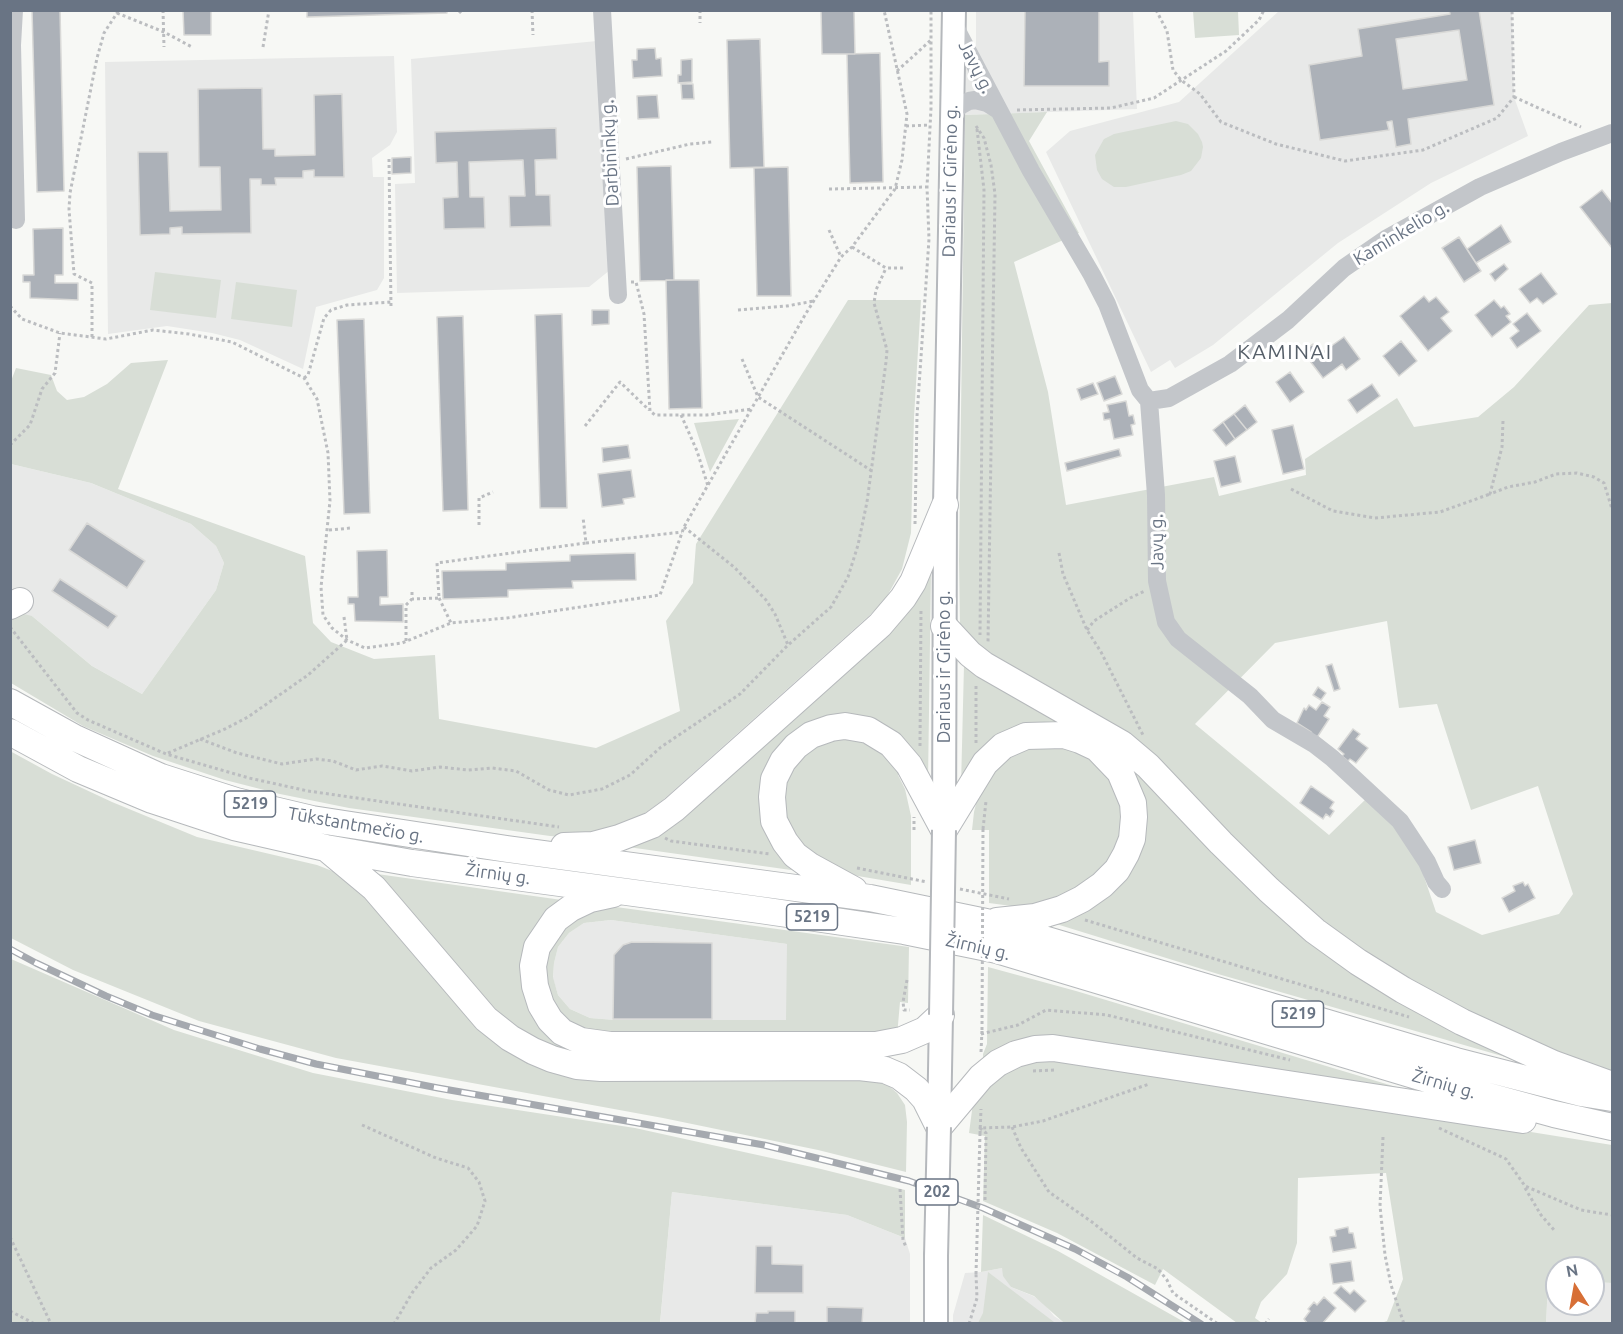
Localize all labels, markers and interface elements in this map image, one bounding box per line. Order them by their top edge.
street label: Javų g. [954,37,998,97]
street label: Darbininkų g. [596,99,624,207]
street label: Dariaus ir Girėno g. [938,104,962,258]
street label: Kaminkelio g. [1349,196,1453,270]
district label: KAMINAI [1237,339,1333,365]
street label: Javų g. [1146,514,1168,570]
street label: Dariaus ir Girėno g. [933,591,955,743]
road number: 5219 [224,791,276,817]
street label: Tūkstantmečio g. [286,802,426,848]
street label: Žirnių g. [464,859,532,889]
road number: 5219 [786,904,838,930]
street label: Žirnių g. [944,929,1012,965]
road number: 5219 [1272,1001,1324,1027]
street label: Žirnių g. [1410,1065,1478,1103]
road number: 202 [916,1179,958,1205]
north arrow [1545,1256,1605,1316]
text: N [1564,1260,1580,1280]

